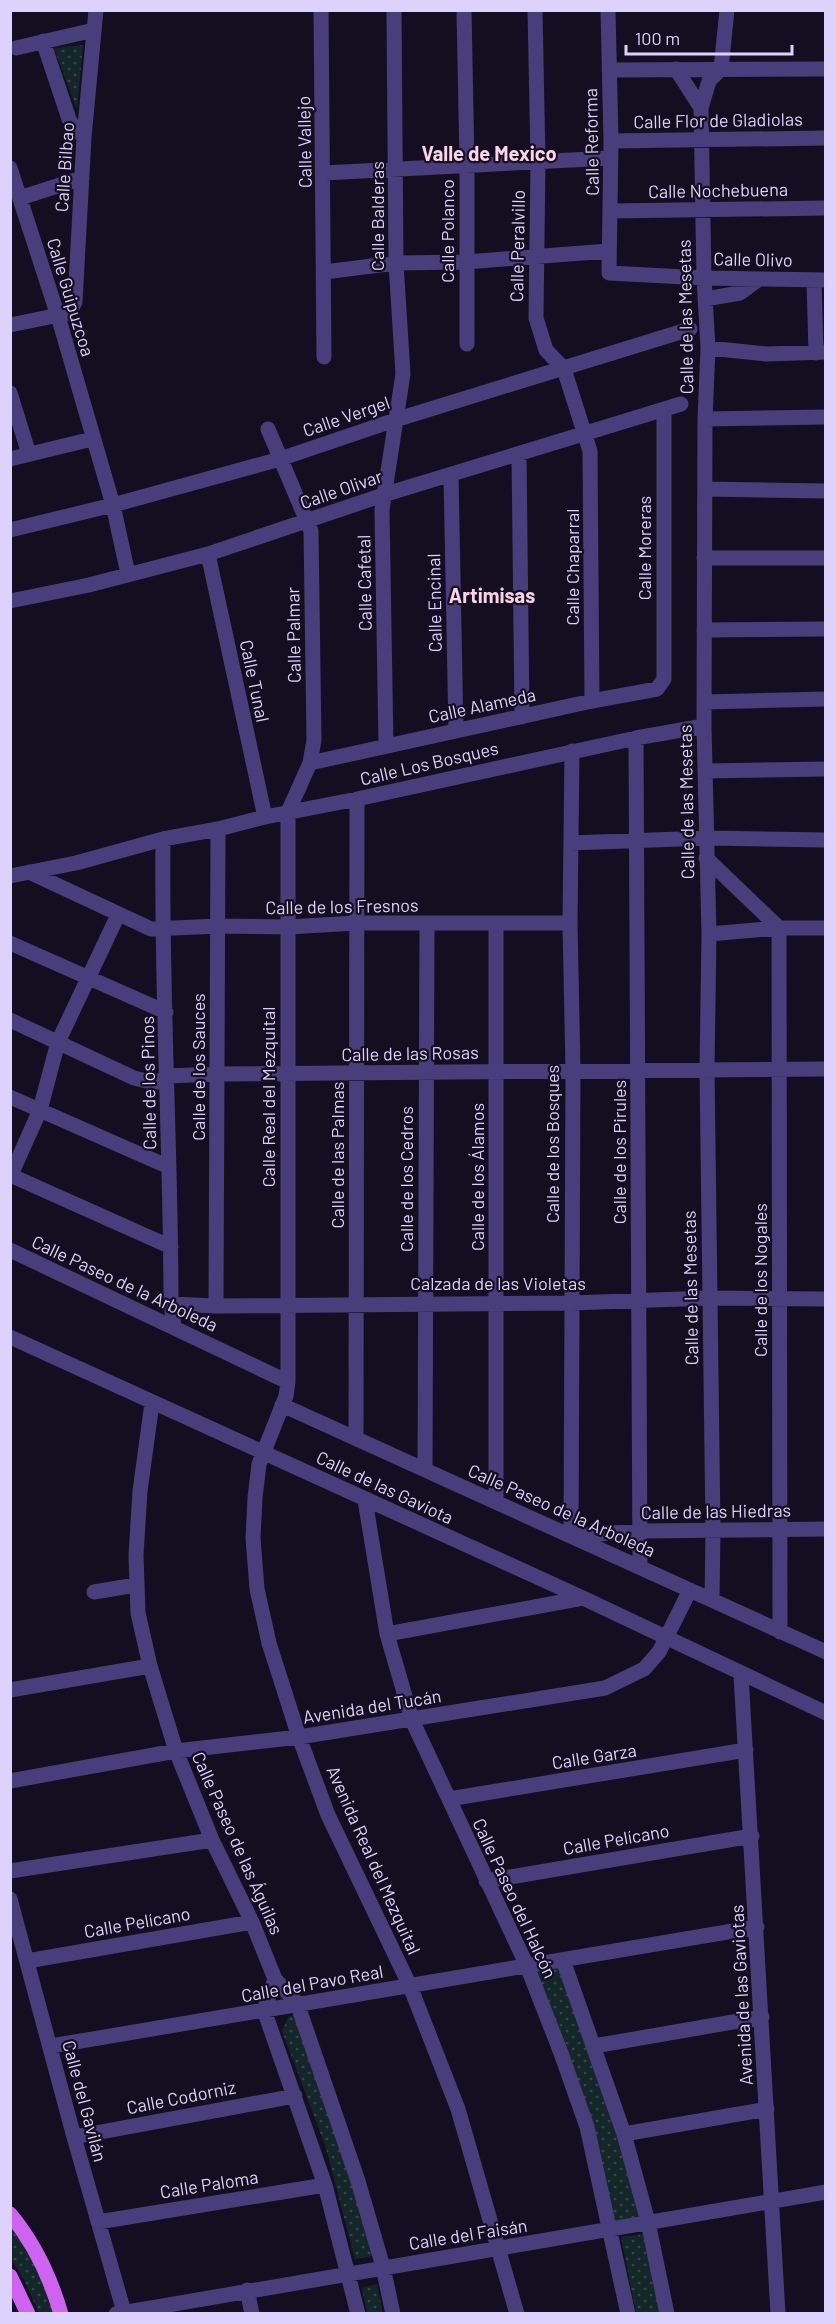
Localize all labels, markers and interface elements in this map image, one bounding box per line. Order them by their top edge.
scale bar [626,18,792,56]
text: 100 m [635,27,680,49]
street label: Calle Reforma [579,88,603,196]
street label: Calle Vallejo [292,96,316,188]
street label: Calle Flor de Gladiolas [633,108,803,132]
street label: Calle Bilbao [50,121,78,213]
district label: Valle de Mexico [421,141,557,165]
street label: Calle Balderas [366,161,388,271]
street label: Calle Nochebuena [648,178,788,202]
street label: Calle Polanco [436,179,458,283]
street label: Calle Peralvillo [505,190,529,302]
street label: Calle Guipuzcoa [43,235,99,359]
street label: Calle de las Mesetas [673,239,697,395]
street label: Calle Olivo [713,247,793,271]
street label: Calle Vergel [300,391,392,441]
street label: Calle Olivar [297,465,385,513]
street label: Calle Moreras [633,496,655,600]
street label: Calle Chaparral [561,509,583,625]
street label: Calle Cafetal [352,535,376,631]
street label: Calle Encinal [422,553,446,653]
district label: Artimisas [449,583,535,607]
street label: Calle Palmar [281,586,305,683]
street label: Calle Tunal [236,638,274,724]
street label: Calle Alameda [426,683,538,727]
street label: Calle de las Mesetas [674,724,698,880]
street label: Calle Los Bosques [358,736,500,790]
street label: Calle de los Fresnos [265,894,419,918]
street label: Calle de los Sauces [187,993,209,1141]
street label: Calle Real del Mezquital [257,1007,279,1187]
street label: Calle de los Pinos [136,1016,160,1150]
street label: Calle de las Rosas [341,1041,479,1065]
street label: Calle de los Bosques [541,1065,563,1223]
street label: Calle de los Pirules [608,1080,630,1224]
street label: Calle de las Palmas [326,1082,348,1228]
street label: Calle de los Álamos [466,1103,488,1251]
street label: Calle de los Cedros [395,1106,417,1252]
street label: Calle de los Nogales [749,1203,771,1357]
street label: Calle de las Mesetas [678,1210,702,1366]
street label: Calle Paseo de la Arboleda [29,1230,221,1336]
street label: Calzada de las Violetas [410,1272,586,1294]
street label: Calle de las Gaviota [313,1446,457,1528]
street label: Calle Paseo de la Arboleda [465,1459,659,1561]
street label: Calle de las Hiedras [641,1499,791,1523]
street label: Avenida del Tucán [301,1684,443,1728]
street label: Calle Garza [550,1738,638,1774]
street label: Calle Paseo de las Águilas [188,1748,288,1938]
street label: Avenida Real del Mezquital [322,1762,426,1958]
street label: Calle Paseo del Halcón [468,1815,562,1981]
street label: Calle Pelícano [561,1819,671,1859]
street label: Calle Pelícano [82,1902,192,1942]
street label: Avenida de las Gaviotas [725,1904,757,2086]
street label: Calle del Pavo Real [239,1960,385,2006]
street label: Calle del Gavilán [58,2038,112,2164]
street label: Calle Codorniz [125,2076,237,2118]
street label: Calle Paloma [158,2165,260,2203]
street label: Calle del Faisán [407,2214,529,2254]

